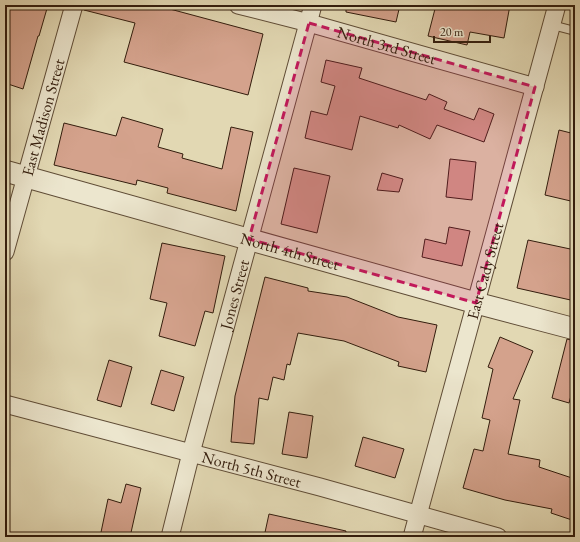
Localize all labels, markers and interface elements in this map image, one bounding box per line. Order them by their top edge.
scale bar [434,18,490,44]
street label: North 3rd Street [335,21,439,69]
text: 20 m [440,24,464,40]
street label: East Madison Street [16,56,69,178]
street label: East Cady Street [461,220,508,322]
street label: North 4th Street [238,227,342,275]
street label: Jones Street [214,257,254,334]
street label: North 5th Street [200,446,304,492]

